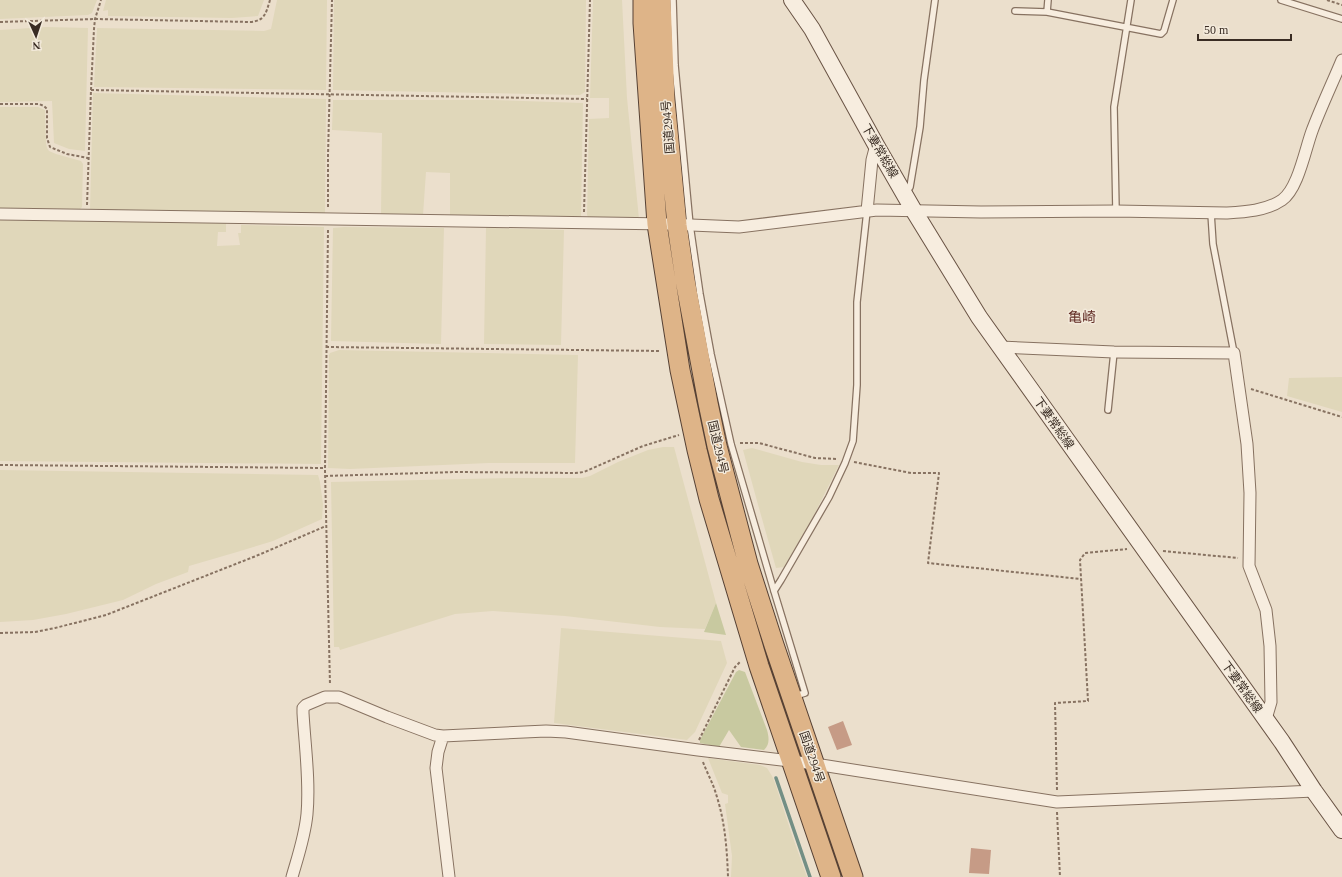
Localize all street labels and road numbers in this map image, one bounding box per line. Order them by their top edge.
street label: 国道294号 [659,99,677,155]
street label: 下妻常総線 [859,122,901,180]
street label: 下妻常総線 [1031,394,1077,452]
street label: 国道294号 [705,419,731,475]
street label: 下妻常総線 [1219,659,1265,715]
street label: 国道294号 [797,729,827,785]

